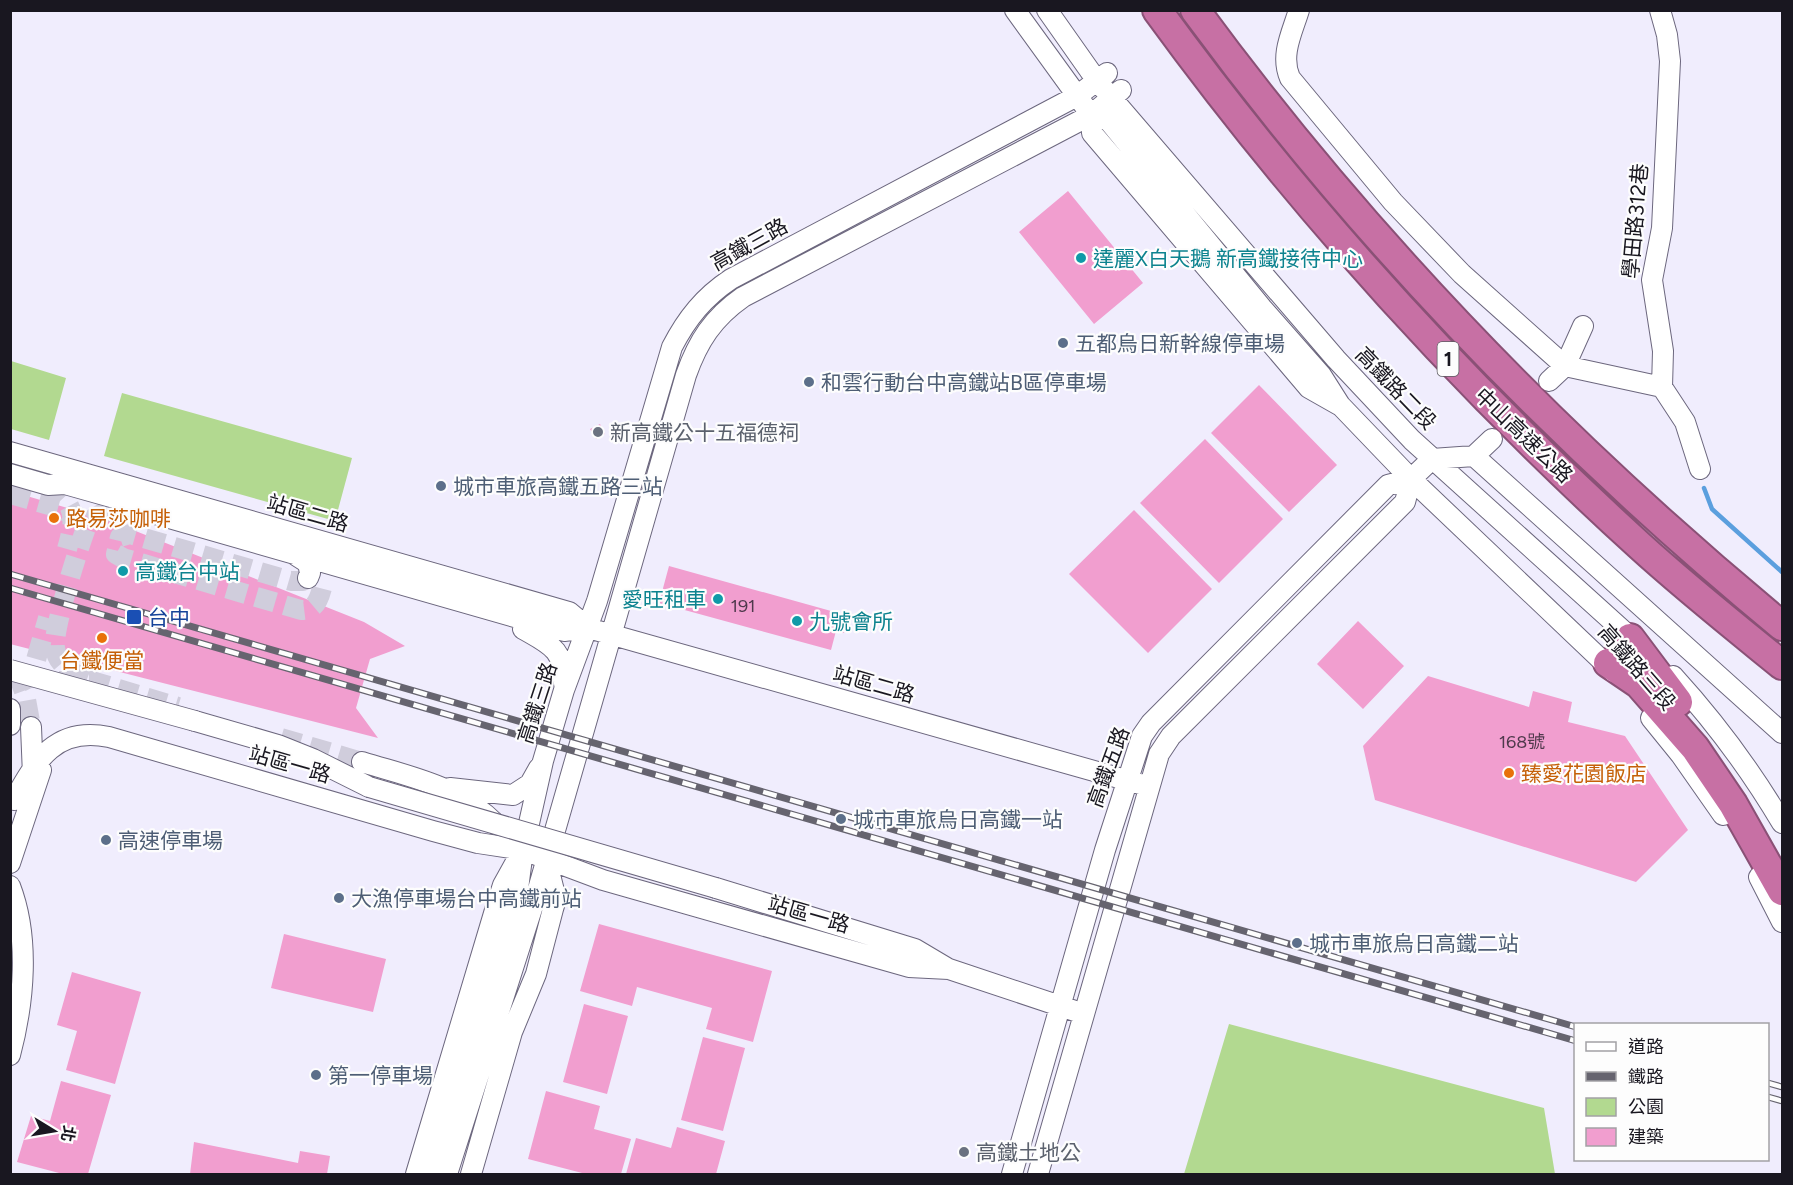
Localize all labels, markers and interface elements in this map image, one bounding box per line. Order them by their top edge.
street label: 學田路312巷 [1617,162,1653,280]
street label: 高鐵三路 [706,213,792,275]
place label: 達麗X白天鵝 新高鐵接待中心 [1093,246,1363,271]
marker: 達麗X白天鵝 新高鐵接待中心 [1074,251,1088,265]
place label: 五都烏日新幹線停車場 [1075,331,1285,356]
marker: 五都烏日新幹線停車場 [1056,336,1070,350]
street label: 高鐵路二段 [1351,342,1441,434]
road number: 1 [1438,342,1458,376]
place label: 和雲行動台中高鐵站B區停車場 [821,370,1107,395]
marker: 和雲行動台中高鐵站B區停車場 [802,375,816,389]
street label: 中山高速公路 [1470,382,1578,488]
place label: 新高鐵公十五福德祠 [610,420,799,445]
marker: 新高鐵公十五福德祠 [591,425,605,439]
place label: 城市車旅高鐵五路三站 [453,474,663,499]
marker: 城市車旅高鐵五路三站 [434,479,448,493]
street label: 站區二路 [264,489,352,537]
place label: 路易莎咖啡 [66,506,171,531]
marker: 路易莎咖啡 [47,511,61,525]
place label: 高鐵台中站 [135,559,240,584]
marker: 高鐵台中站 [116,564,130,578]
place label: 愛旺租車 [622,587,706,612]
marker: 愛旺租車 [711,592,725,606]
house number: 191 [730,595,756,617]
place label: 台中 [148,605,190,630]
marker: 台中 [125,608,143,626]
place label: 九號會所 [809,609,893,634]
marker: 九號會所 [790,614,804,628]
street label: 高鐵路三段 [1593,619,1681,715]
marker: 台鐵便當 [95,631,109,645]
place label: 台鐵便當 [60,648,144,673]
street label: 高鐵三路 [512,659,562,747]
street label: 站區二路 [830,660,918,708]
street label: 高鐵五路 [1082,723,1134,811]
house number: 168號 [1499,731,1545,753]
street label: 站區一路 [246,740,334,788]
place label: 臻愛花園飯店 [1521,761,1647,786]
marker: 臻愛花園飯店 [1502,766,1516,780]
place label: 城市車旅烏日高鐵一站 [853,807,1063,832]
marker: 城市車旅烏日高鐵一站 [834,812,848,826]
place label: 高速停車場 [118,828,223,853]
marker: 高速停車場 [99,833,113,847]
place label: 大漁停車場台中高鐵前站 [351,886,582,911]
street label: 站區一路 [765,890,853,938]
marker: 大漁停車場台中高鐵前站 [332,891,346,905]
place label: 城市車旅烏日高鐵二站 [1309,931,1519,956]
marker: 城市車旅烏日高鐵二站 [1290,936,1304,950]
legend [1574,1023,1769,1161]
text: 道路 [1628,1036,1664,1058]
place label: 第一停車場 [328,1063,433,1088]
text: 鐵路 [1628,1066,1664,1088]
marker: 第一停車場 [309,1068,323,1082]
text: 公園 [1628,1096,1664,1118]
north arrow [24,1101,84,1161]
text: 北 [57,1124,79,1143]
text: 建築 [1628,1126,1664,1148]
place label: 高鐵土地公 [976,1140,1081,1165]
marker: 高鐵土地公 [957,1145,971,1159]

